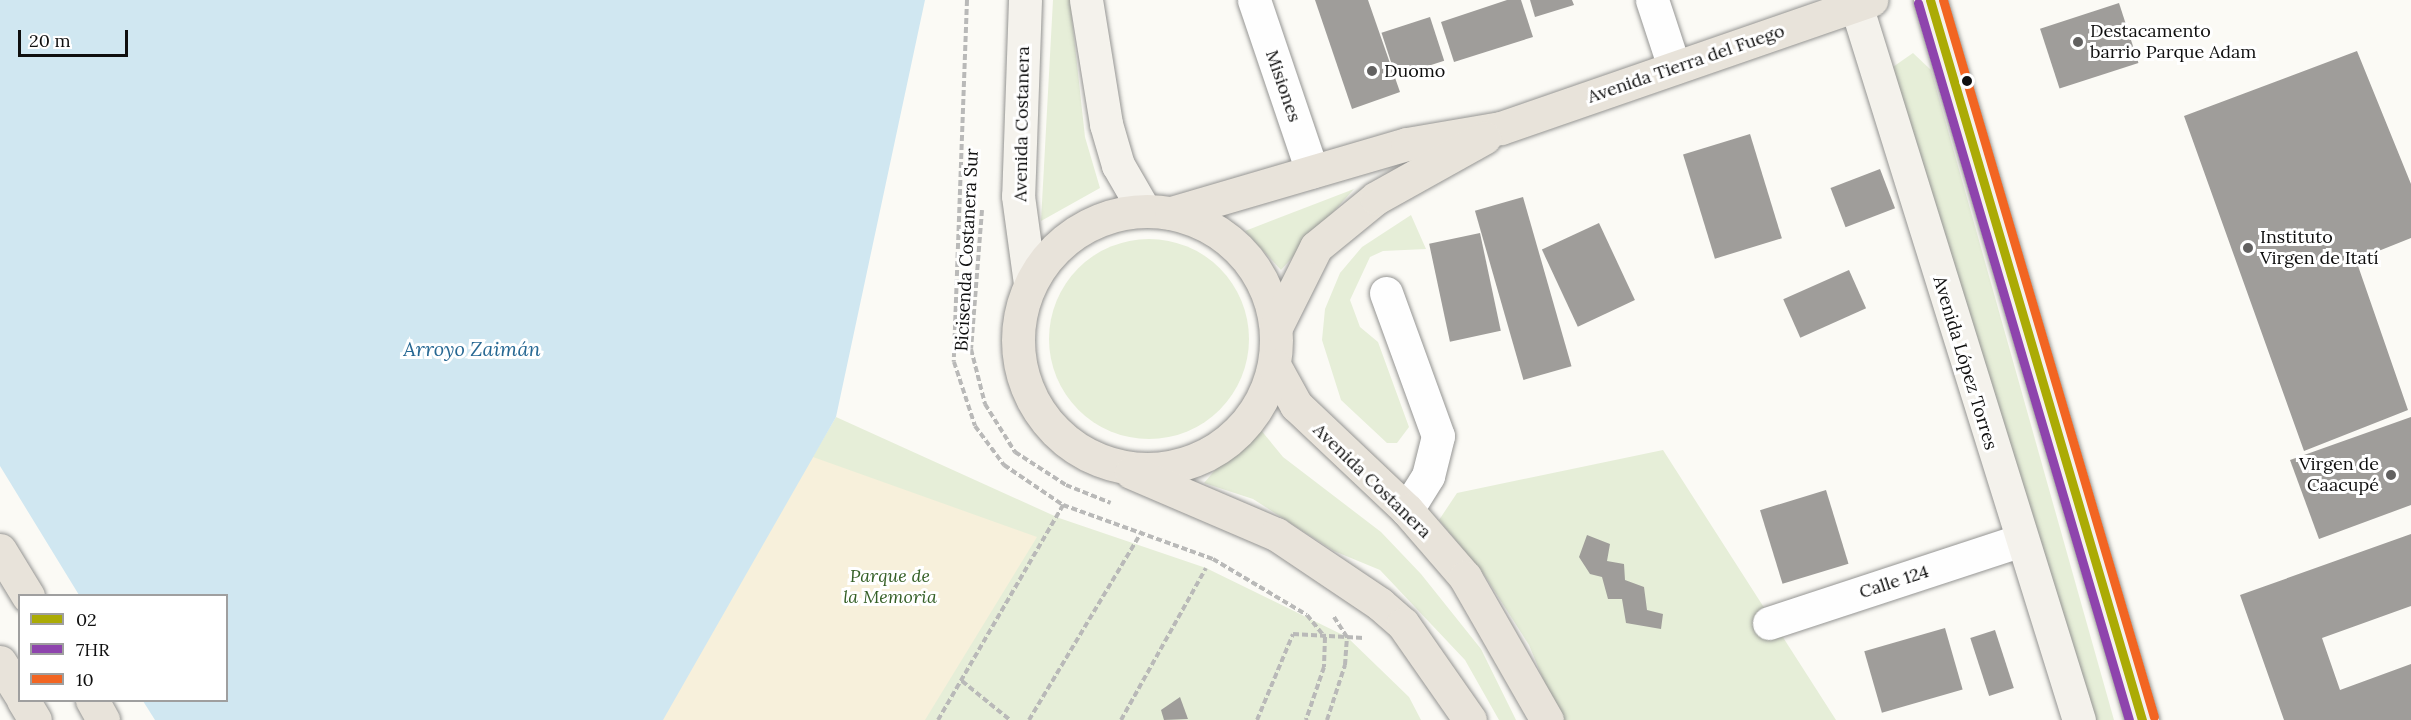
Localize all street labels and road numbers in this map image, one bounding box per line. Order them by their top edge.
street label: Avenida Tierra del Fuego [1585,20,1787,108]
street label: Avenida Costanera [1010,46,1034,202]
street label: Misiones [1261,47,1305,125]
street label: Bicisenda Costanera Sur [951,148,983,352]
street label: Avenida López Torres [1928,274,2002,452]
street label: Avenida Costanera [1308,419,1436,543]
street label: Calle 124 [1857,561,1931,603]

